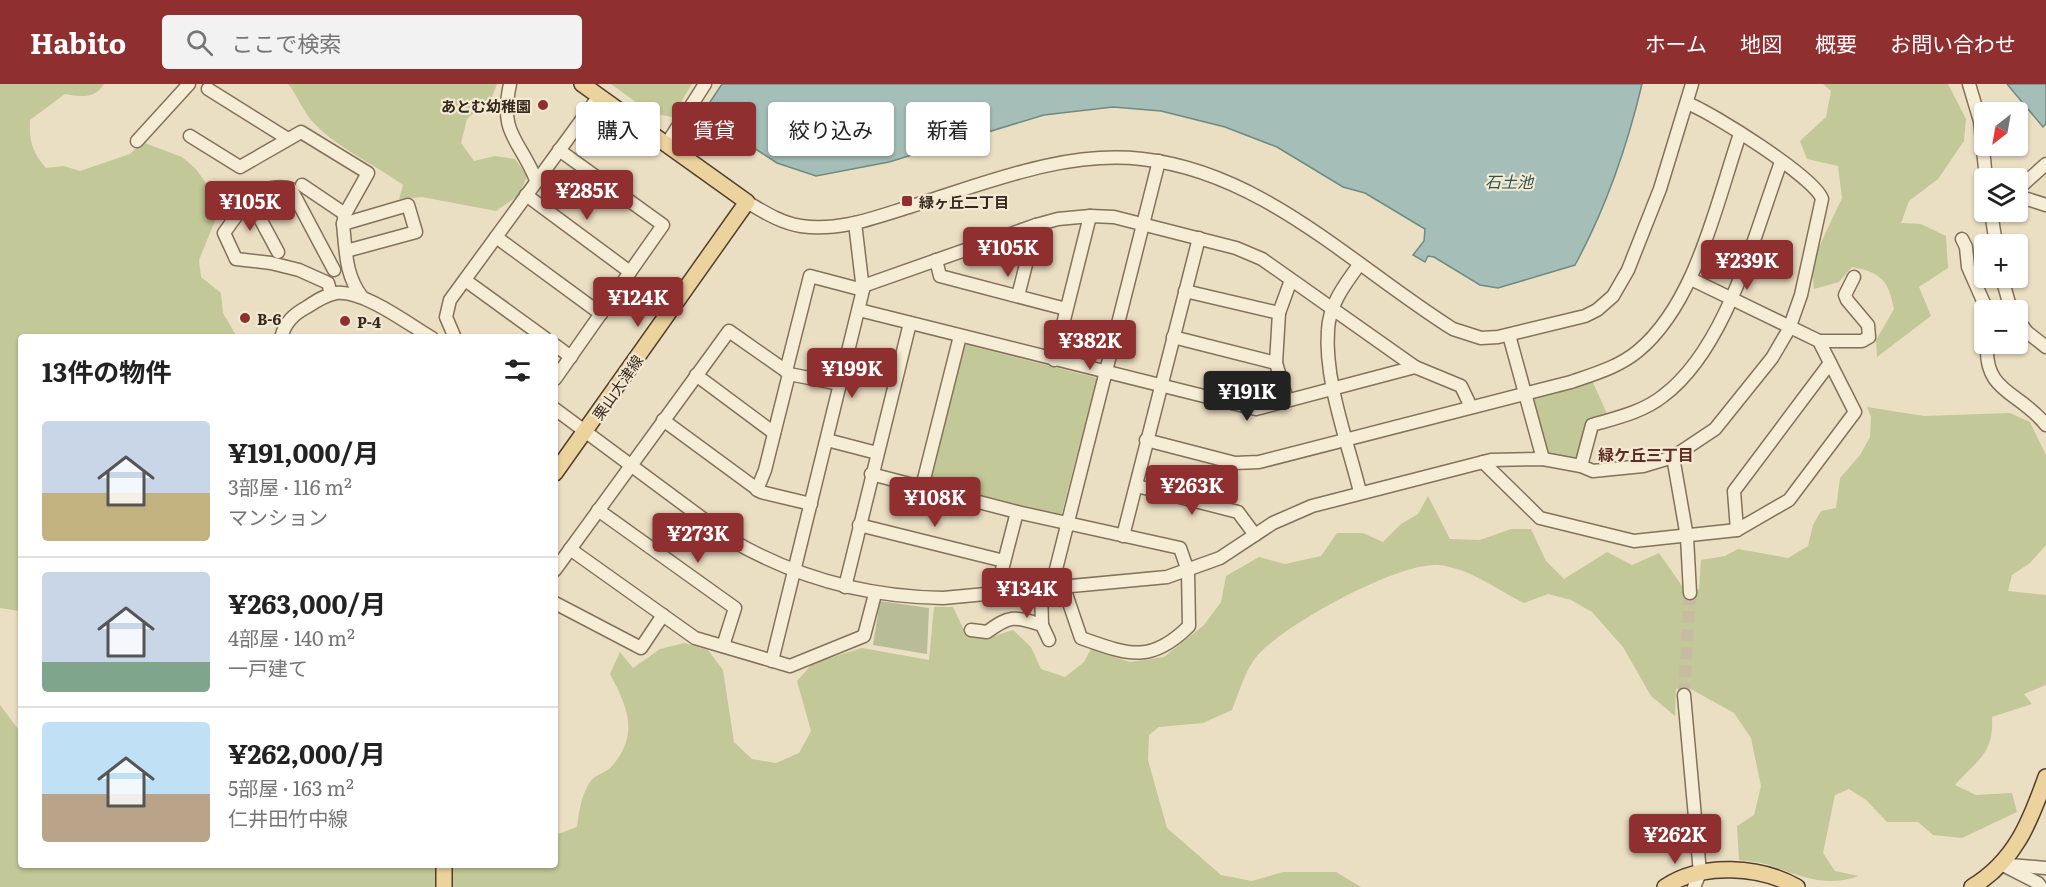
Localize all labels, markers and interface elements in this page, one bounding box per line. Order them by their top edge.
search box [162,15,582,69]
text: Habito [30,21,126,63]
icon: search [183,26,216,59]
text: ここで検索 [231,26,341,59]
text: ホーム [1645,27,1707,58]
text: 地図 [1740,27,1782,58]
text: 概要 [1815,27,1857,58]
text: お問い合わせ [1890,27,2016,58]
place label: あとむ幼稚園 [441,94,531,117]
marker: あとむ幼稚園 [536,98,550,112]
chip: 購入 [576,102,660,156]
chip: 賃貸 [672,102,756,156]
chip: 絞り込み [768,102,894,156]
chip: 新着 [906,102,990,156]
north arrow [1974,102,2028,156]
map controls [1974,102,2028,354]
button: layers [1974,168,2028,222]
water label: 石土池 [1485,169,1535,193]
pin: ¥285K [545,170,629,221]
text: ¥285K [555,174,619,204]
pin: ¥105K [208,181,292,232]
text: ¥105K [219,185,281,215]
place label: 緑ヶ丘二丁目 [919,190,1009,213]
marker: 緑ヶ丘二丁目 [900,194,914,208]
pin: ¥105K [966,227,1050,278]
text: ¥105K [977,231,1039,261]
button: + [1974,234,2028,288]
pin: ¥239K [1705,240,1789,291]
text: ¥239K [1715,244,1779,274]
pin: ¥124K [596,277,680,328]
text: ¥124K [607,281,669,311]
button: − [1974,300,2028,354]
place label: B-6 [257,307,281,330]
place label: P-4 [357,310,381,333]
marker: B-6 [238,311,252,325]
marker: P-4 [338,314,352,328]
pin: ¥382K [1048,320,1132,371]
text: ¥382K [1058,324,1122,354]
pin: ¥199K [810,348,894,399]
street label: 栗山大津線 [586,350,648,424]
text: 13件の物件 [42,351,171,390]
text: ¥199K [821,352,883,382]
icon: filters [501,354,534,387]
pin: ¥191K [1205,371,1289,422]
text: ¥191K [1218,375,1276,405]
text: ¥191,000/月 [228,432,379,471]
district label: 緑ケ丘三丁目 [1598,442,1694,466]
icon: home [90,445,162,517]
pin: ¥263K [1150,465,1234,516]
text: ¥263K [1160,469,1224,499]
text: 3部屋 · 116 m² [228,471,352,501]
pin: ¥108K [893,477,977,528]
text: ¥108K [904,481,966,511]
text: マンション [228,501,328,531]
pin: ¥273K [656,513,740,564]
text: ¥273K [666,517,730,547]
pin: ¥134K [985,568,1069,619]
text: ¥134K [996,572,1058,602]
text: ¥263,000/月 [228,583,386,622]
icon: home [90,596,162,668]
text: 4部屋 · 140 m² [228,622,355,652]
text: 一戸建て [228,652,308,682]
text: ¥262,000/月 [228,733,386,772]
icon: home [90,746,162,818]
text: 5部屋 · 163 m² [228,772,354,802]
text: 仁井田竹中線 [228,802,348,832]
pin: ¥262K [1633,814,1717,865]
text: ¥262K [1643,818,1707,848]

